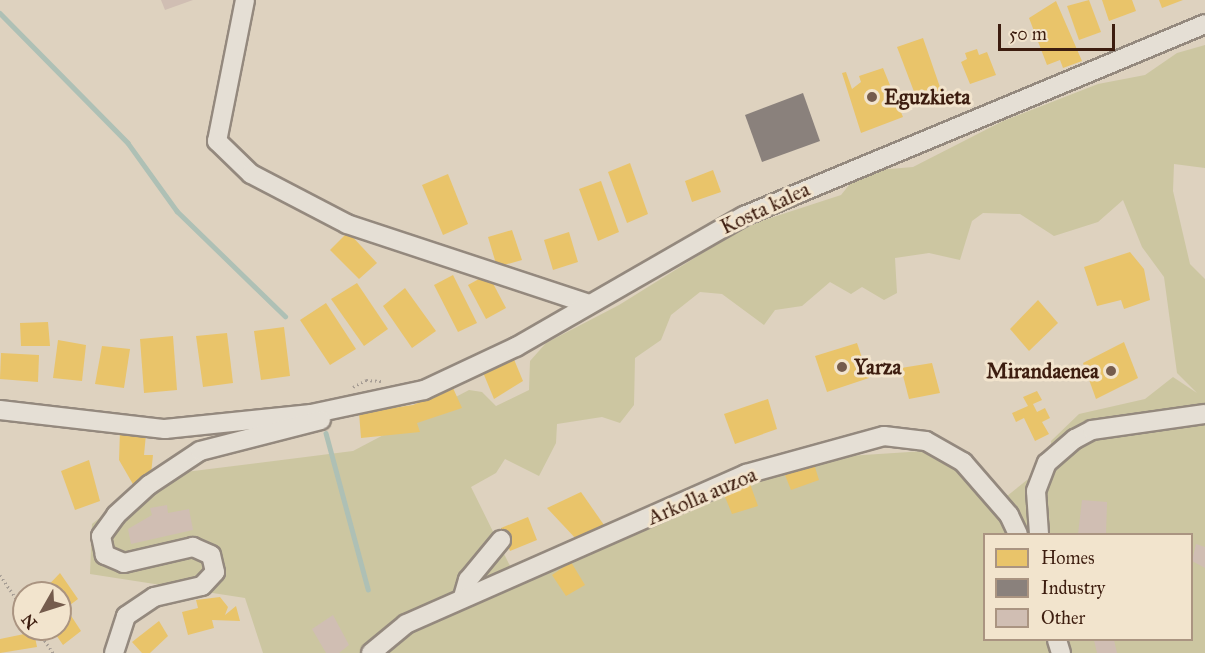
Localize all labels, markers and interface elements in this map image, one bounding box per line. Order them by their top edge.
scale bar [1001,12,1118,50]
text: 50 m [1009,23,1047,45]
place label: Eguzkieta [884,84,970,110]
marker: Eguzkieta [865,90,879,104]
street label: Kosta kalea [716,176,814,240]
place label: Yarza [854,354,901,380]
place label: Mirandaenea [986,358,1099,384]
marker: Yarza [835,360,849,374]
marker: Mirandaenea [1104,364,1118,378]
street label: Arkolla auzoa [644,462,760,530]
legend [983,533,1193,641]
text: Homes [1041,547,1095,569]
text: Industry [1041,577,1105,599]
north arrow [12,581,72,641]
text: Other [1041,607,1085,629]
text: N [18,610,41,633]

